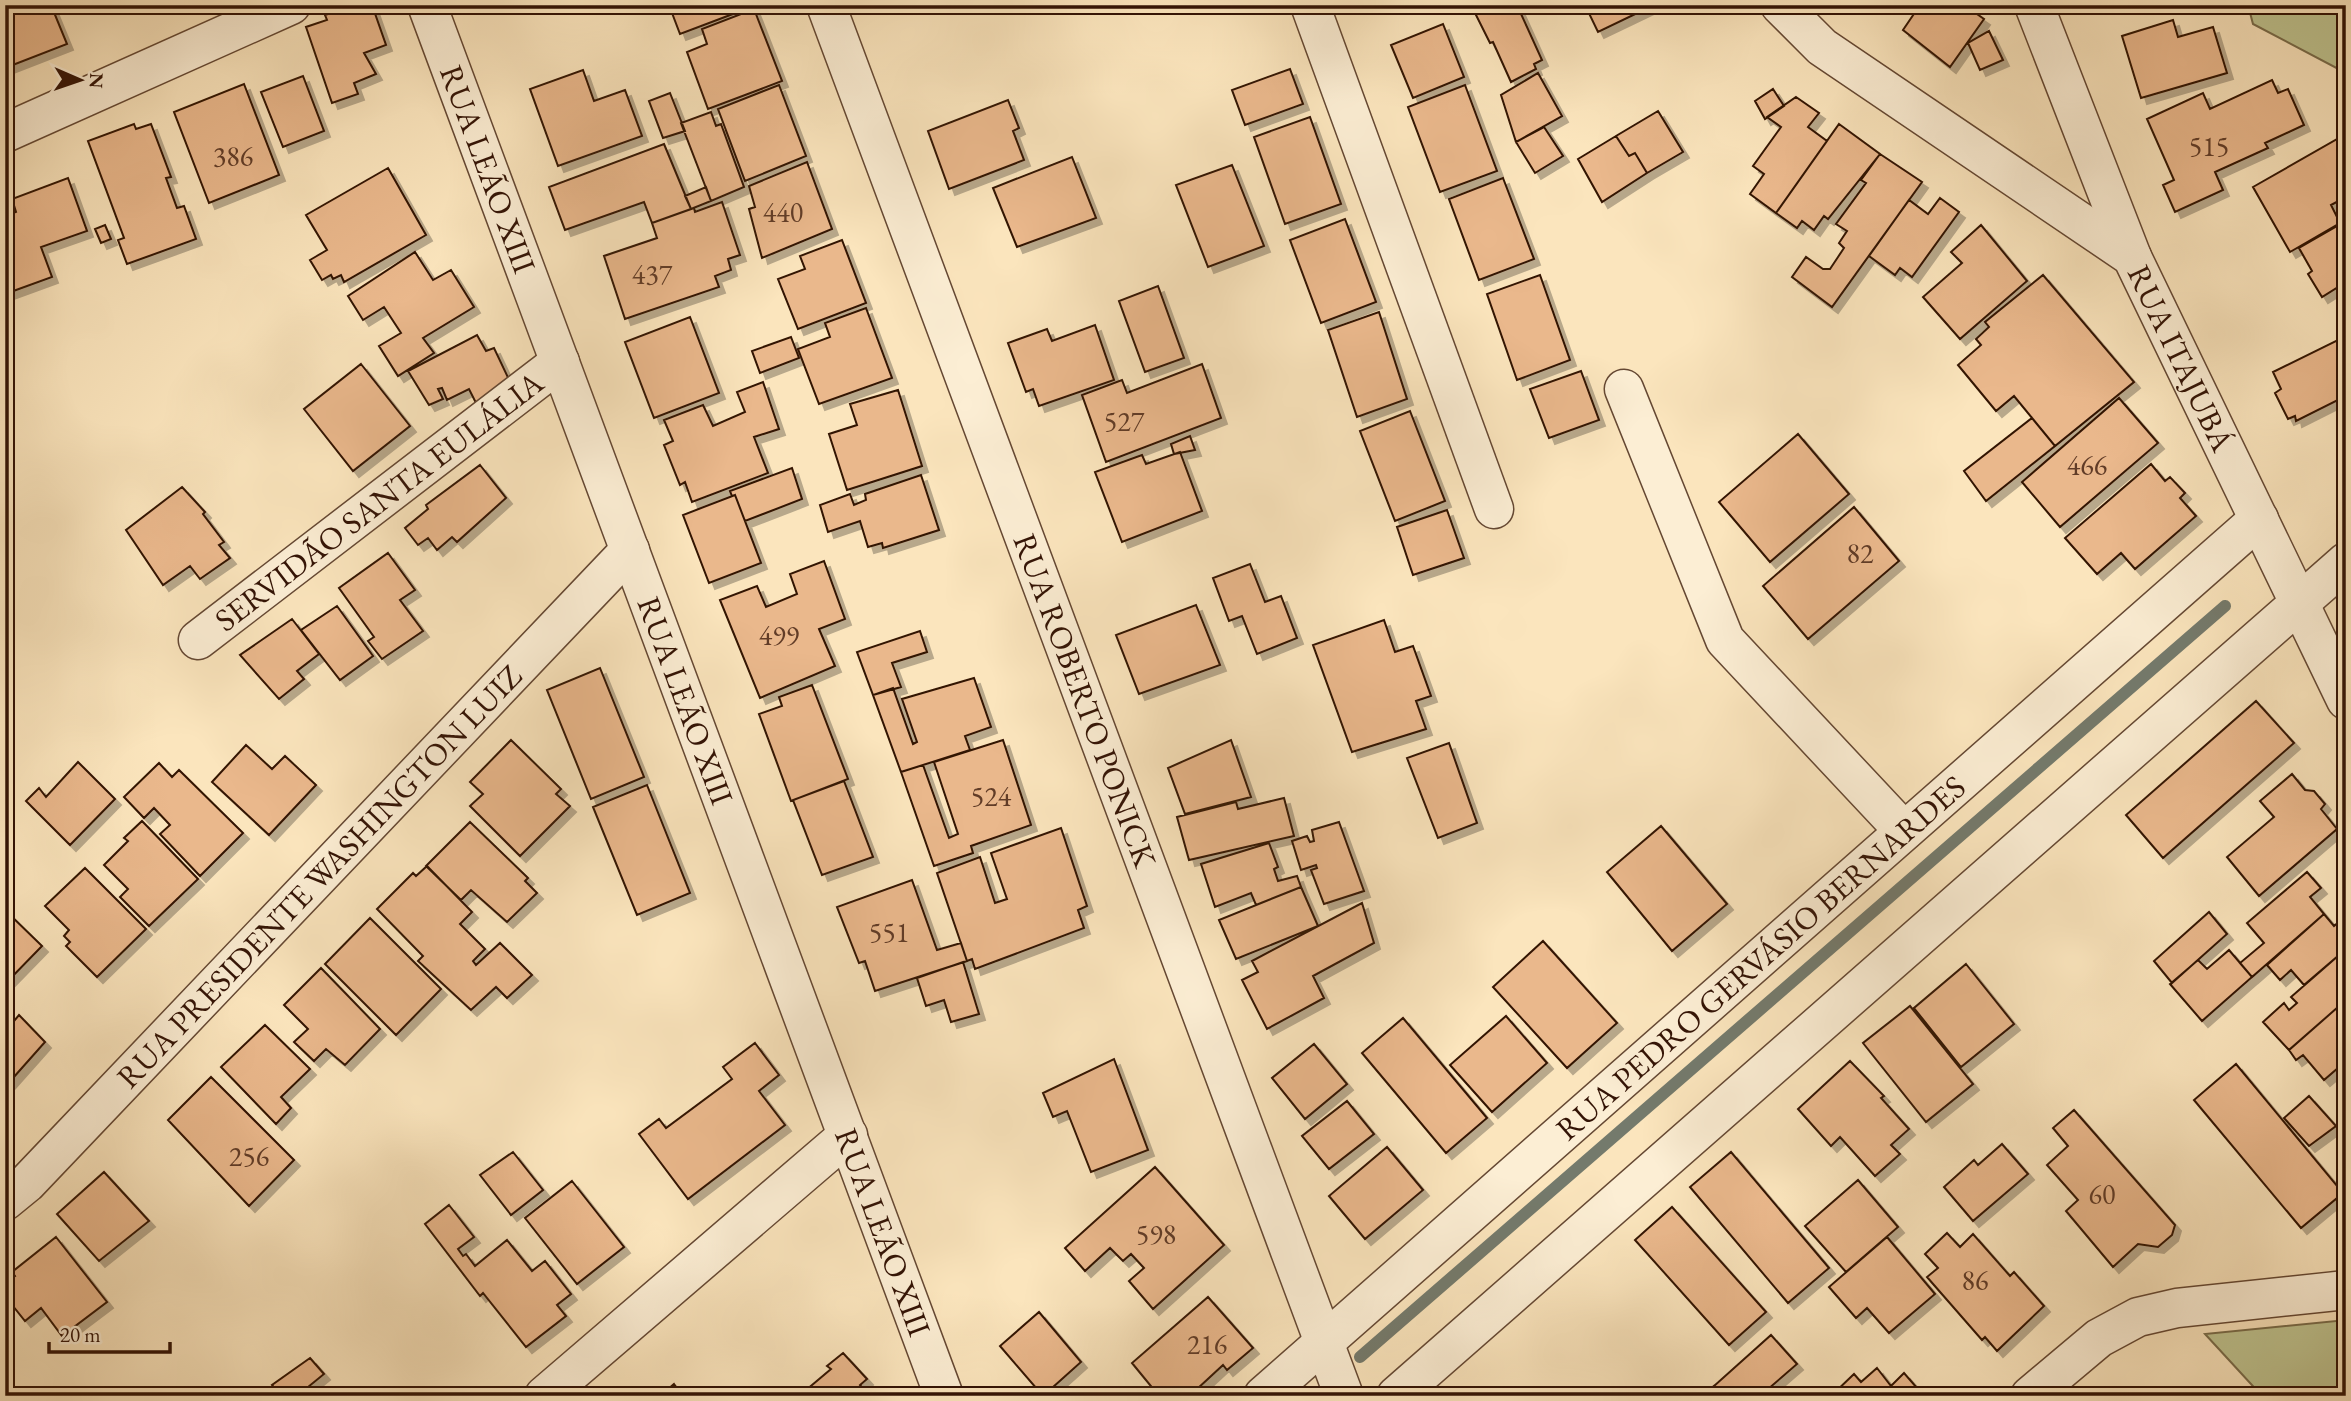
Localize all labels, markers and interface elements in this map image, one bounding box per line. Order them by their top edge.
north arrow [46,46,116,116]
street label: RUA LEÃO XIII [430,59,546,279]
text: N [84,72,109,89]
house number: 515 [2189,128,2229,164]
house number: 386 [213,138,253,174]
house number: 440 [763,194,803,230]
house number: 437 [632,256,673,292]
street label: RUA ITAJUBÁ [2118,258,2244,459]
street label: SERVIDÃO SANTA EULÁLIA [206,361,552,641]
house number: 527 [1104,403,1145,439]
house number: 466 [2067,447,2107,483]
street label: RUA ROBERTO PONICK [1004,527,1167,874]
house number: 82 [1847,535,1874,571]
street label: RUA LEÃO XIII [628,591,743,811]
house number: 499 [759,617,799,653]
street label: RUA PRESIDENTE WASHINGTON LUIZ [107,655,531,1097]
street label: RUA PEDRO GERVÁSIO BERNARDES [1547,766,1974,1150]
house number: 524 [971,778,1012,814]
house number: 551 [869,914,909,950]
street label: RUA LEÃO XIII [825,1122,941,1342]
house number: 256 [229,1138,269,1174]
house number: 60 [2089,1176,2115,1212]
house number: 598 [1136,1216,1176,1252]
house number: 86 [1962,1262,1988,1298]
scale bar [49,1310,170,1354]
text: 20 m [60,1321,101,1348]
house number: 216 [1187,1326,1227,1362]

